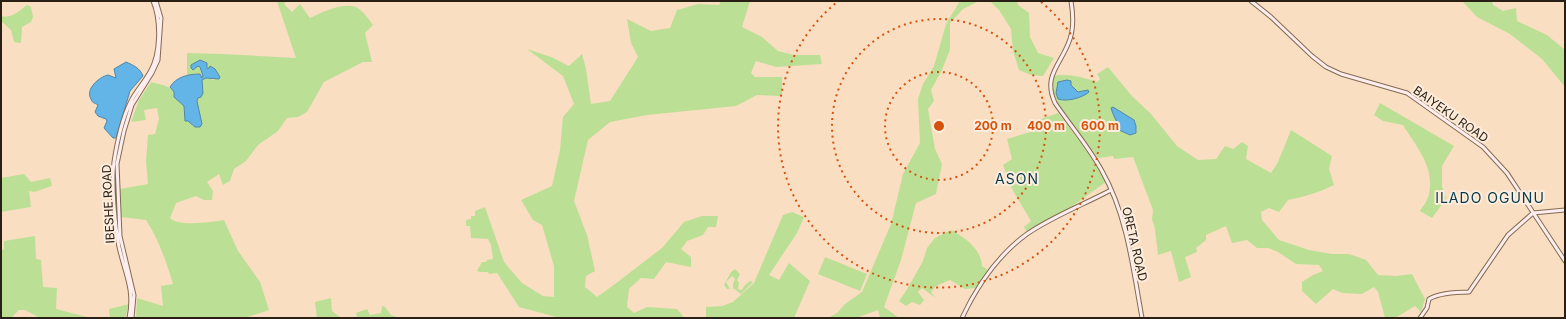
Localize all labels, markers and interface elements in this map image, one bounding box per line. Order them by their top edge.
street label: BAIYEKU ROAD [1410,82,1492,146]
text: 200 m [974,118,1012,133]
text: 400 m [1027,118,1065,133]
text: 600 m [1081,118,1119,133]
centre of rings [932,119,946,133]
street label: IBESHE ROAD [98,164,118,244]
district label: ASON [995,170,1039,187]
district label: ILADO OGUNU [1435,189,1545,206]
street label: ORETA ROAD [1119,205,1151,283]

